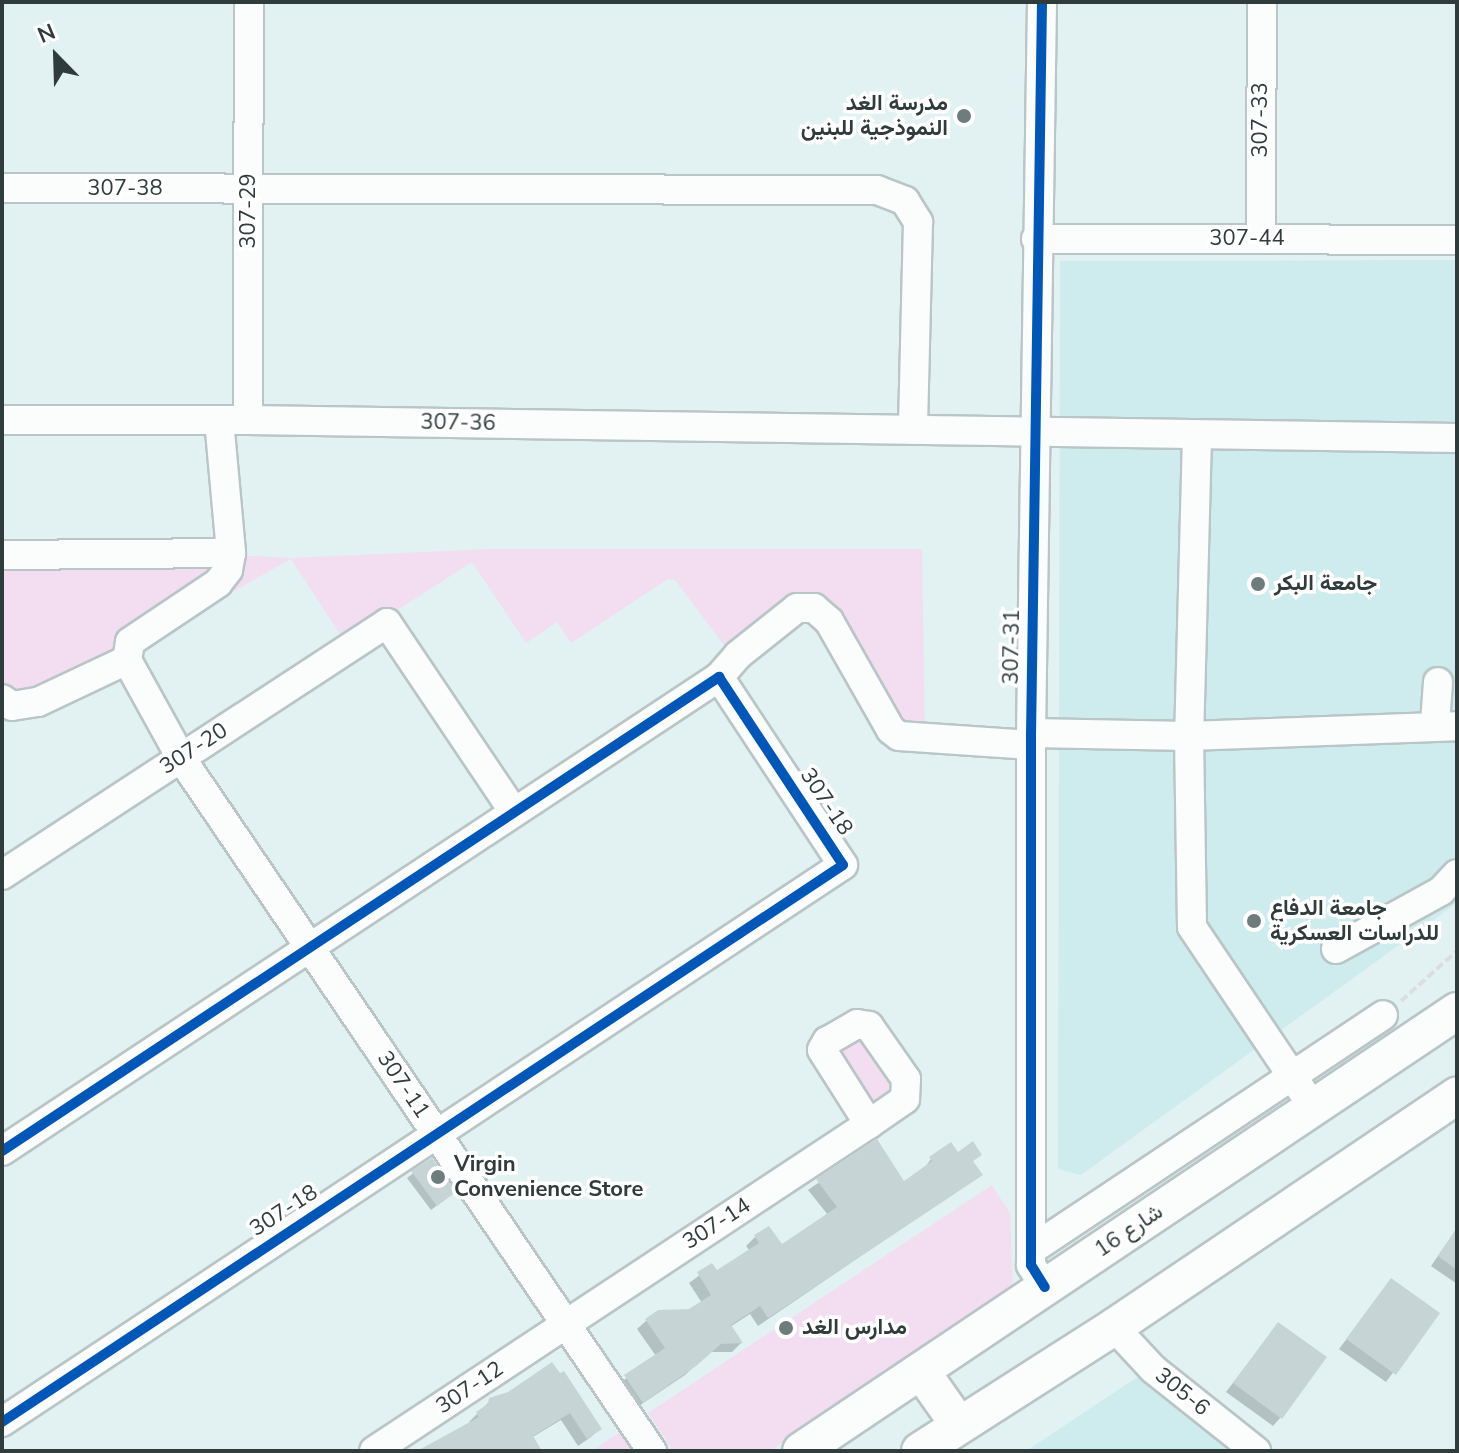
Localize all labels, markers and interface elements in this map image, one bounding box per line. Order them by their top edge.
north arrow [16,16,96,96]
text: N [33,17,60,51]
street label: 307-33 [1248,82,1274,158]
place label: مدرسة الغد النموذجية للبنين [801,90,948,142]
marker: مدرسة الغد النموذجية للبنين [955,107,973,125]
street label: 307-29 [236,173,262,249]
street label: 307-38 [87,176,163,202]
street label: 307-44 [1209,226,1285,252]
street label: 307-36 [420,409,496,437]
place label: جامعة البكر [1274,571,1377,597]
marker: جامعة البكر [1249,575,1267,593]
street label: 307-31 [998,609,1026,685]
street label: 307-20 [155,717,233,781]
street label: 307-18 [794,763,858,841]
place label: جامعة الدفاع للدراسات العسكرية [1270,895,1439,946]
marker: جامعة الدفاع للدراسات العسكرية [1245,912,1263,930]
street label: 307-11 [371,1046,435,1124]
place label: Virgin Convenience Store [454,1151,643,1202]
marker: Virgin Convenience Store [429,1168,447,1186]
street label: 307-18 [245,1179,323,1243]
street label: 307-14 [678,1192,756,1256]
street label: شارع 16 [1090,1199,1168,1263]
place label: مدارس الغد [802,1315,907,1341]
marker: مدارس الغد [777,1319,795,1337]
street label: 307-12 [431,1356,509,1420]
street label: 305-6 [1150,1362,1214,1422]

